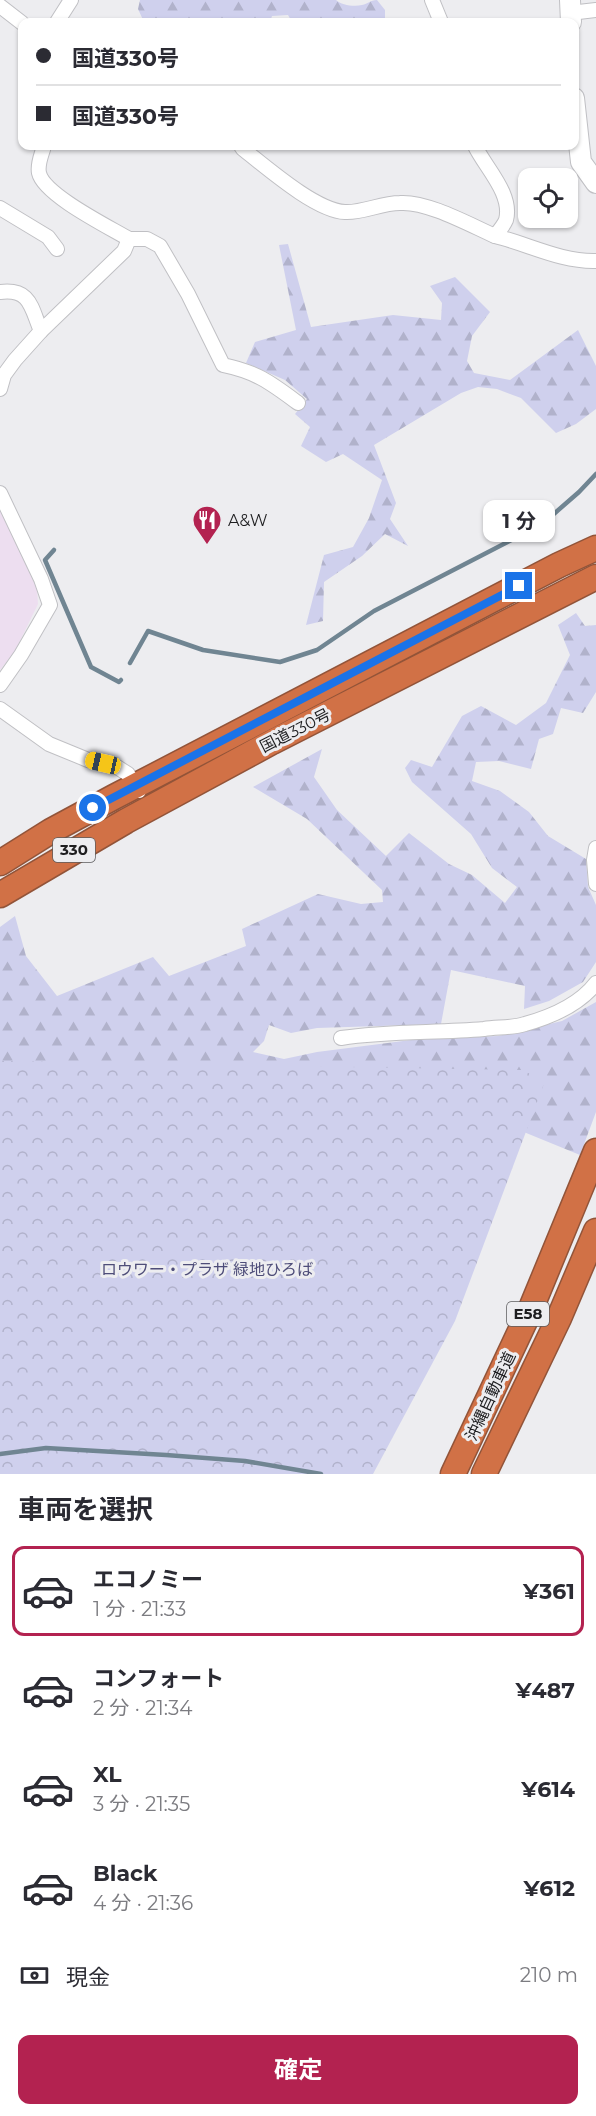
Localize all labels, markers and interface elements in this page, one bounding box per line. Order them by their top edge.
text: 国道330号 [72,45,179,72]
text: 国道330号 [72,103,179,130]
map controls [518,168,578,228]
button: locate [518,168,578,228]
callout: 1 分 [483,499,555,541]
restaurant icon: A&W [191,504,223,546]
text: 1 分 [502,509,536,533]
place label: A&W [228,511,268,530]
route end [505,572,532,599]
street label: 国道330号 [257,705,334,756]
car [83,750,123,776]
route start [79,794,106,821]
road number: 330 [53,838,95,862]
park label: ロウワー・プラザ 緑地ひろば [101,1260,313,1279]
road number: E58 [507,1302,549,1326]
street label: 沖縄自動車道 [462,1349,519,1444]
text: 車両を選択 [18,1493,153,1526]
icon: car [21,1564,75,1618]
text: エコノミー [93,1566,203,1593]
text: ¥361 [523,1578,575,1605]
text: 1 分 · 21:33 [93,1597,186,1621]
icon: car [21,1663,75,1717]
text: コンフォート [93,1665,224,1692]
text: ¥487 [515,1677,575,1704]
text: 2 分 · 21:34 [93,1696,192,1720]
text: XL [93,1761,122,1788]
icon: car [21,1762,75,1816]
text: ¥614 [521,1776,575,1803]
text: 3 分 · 21:35 [93,1792,190,1816]
text: Black [93,1860,157,1887]
icon: car [21,1861,75,1915]
text: ¥612 [523,1875,575,1902]
text: 4 分 · 21:36 [93,1891,193,1915]
icon: cash [18,1959,51,1992]
text: 210 m [520,1963,578,1987]
text: 現金 [66,1964,110,1991]
button: 確定 [18,2035,578,2104]

